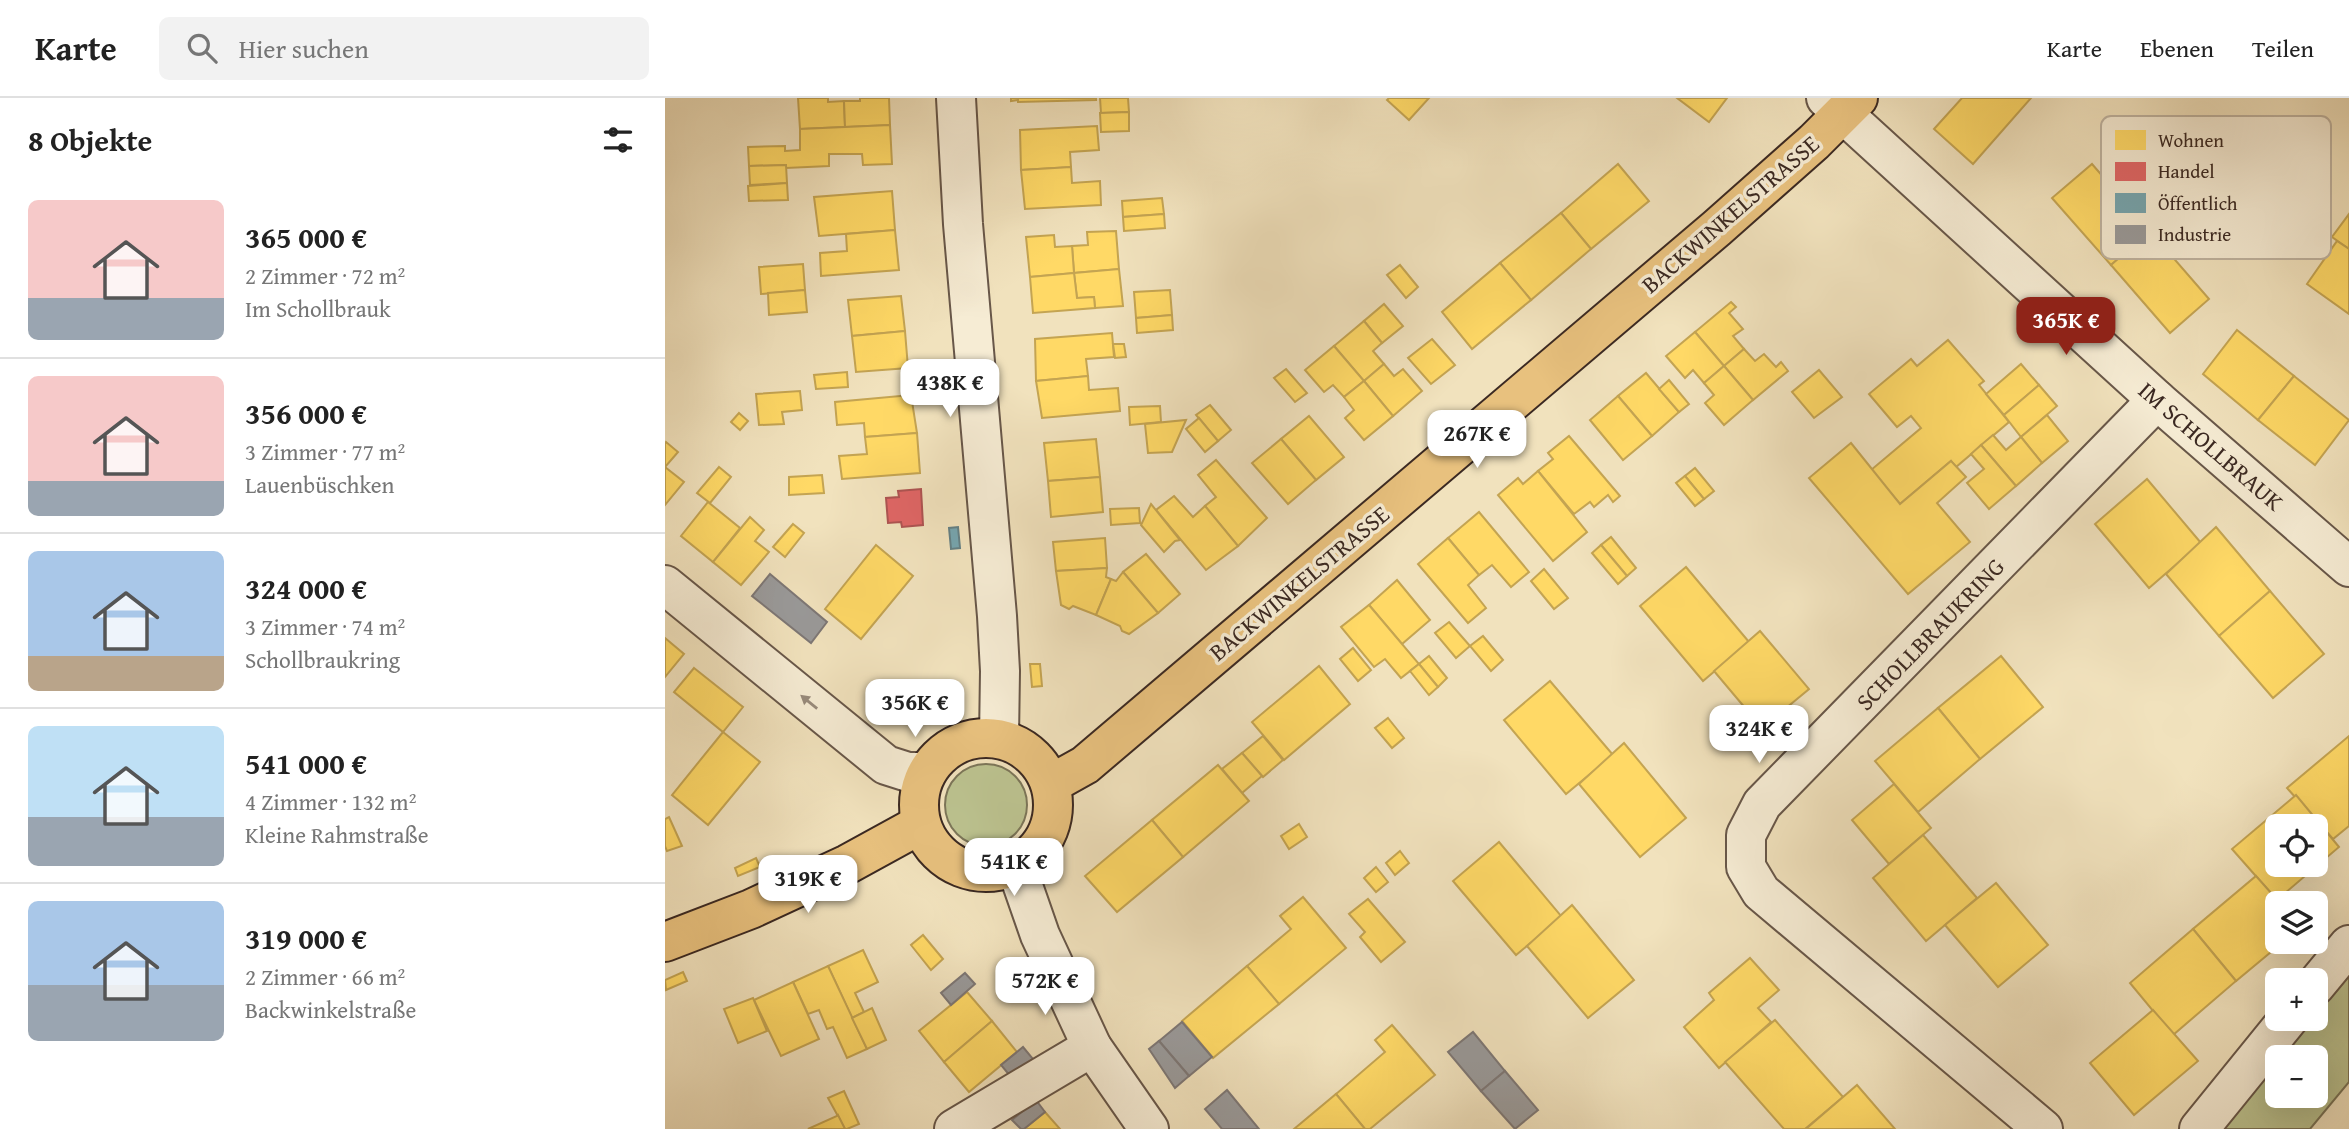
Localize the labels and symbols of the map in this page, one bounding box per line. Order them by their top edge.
legend [2101,116,2331,259]
text: Wohnen [2158,126,2224,154]
street label: BACKWINKELSTRASSE [1633,127,1827,301]
text: Handel [2158,157,2215,185]
text: Öffentlich [2158,189,2238,217]
text: Industrie [2158,220,2231,248]
pin: 365K € [2009,298,2123,357]
pin: 438K € [893,360,1007,419]
street label: IM SCHOLLBRAUK [2131,373,2292,519]
pin: 267K € [1420,410,1534,470]
street label: BACKWINKELSTRASSE [1201,497,1397,669]
street label: SCHOLLBRAUKRING [1848,550,2012,718]
pin: 356K € [858,680,972,739]
one-way arrow [800,695,817,710]
pin: 324K € [1702,706,1816,765]
pin: 541K € [957,838,1071,898]
pin: 319K € [751,856,865,915]
pin: 572K € [988,958,1102,1017]

